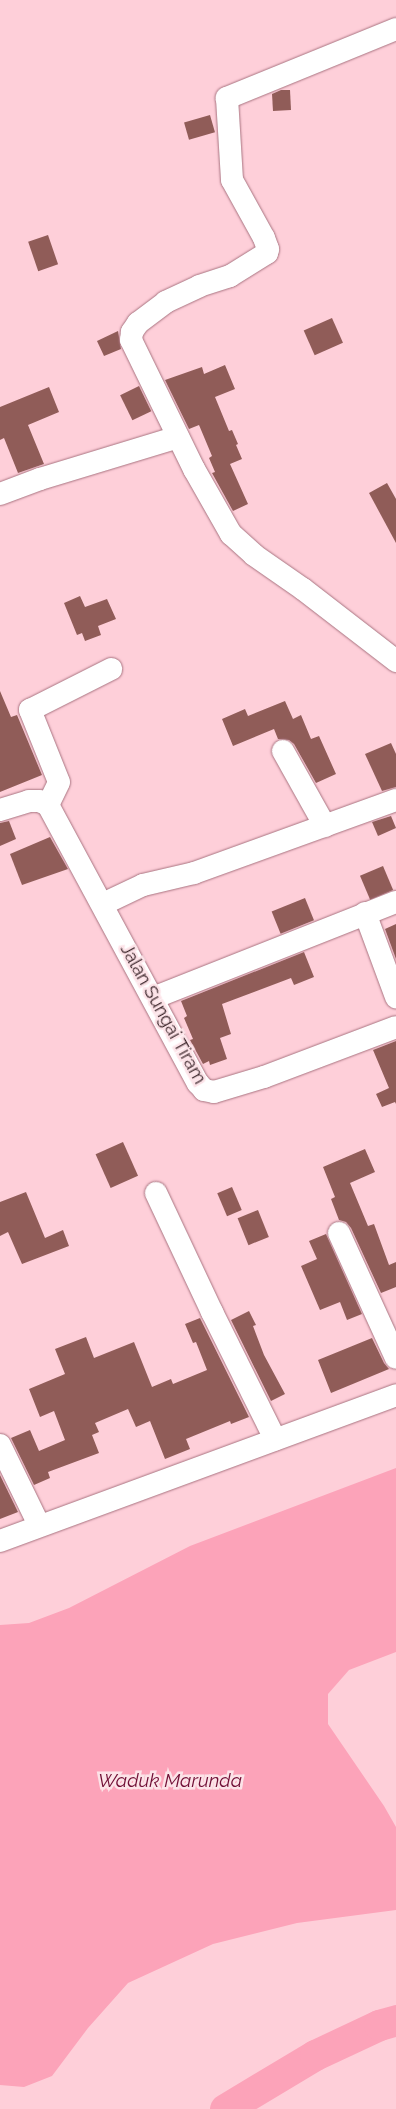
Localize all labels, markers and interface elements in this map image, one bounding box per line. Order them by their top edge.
street label: Jalan Sungai Tiram [115,940,211,1088]
water label: Waduk Marunda [98,1770,242,1792]

